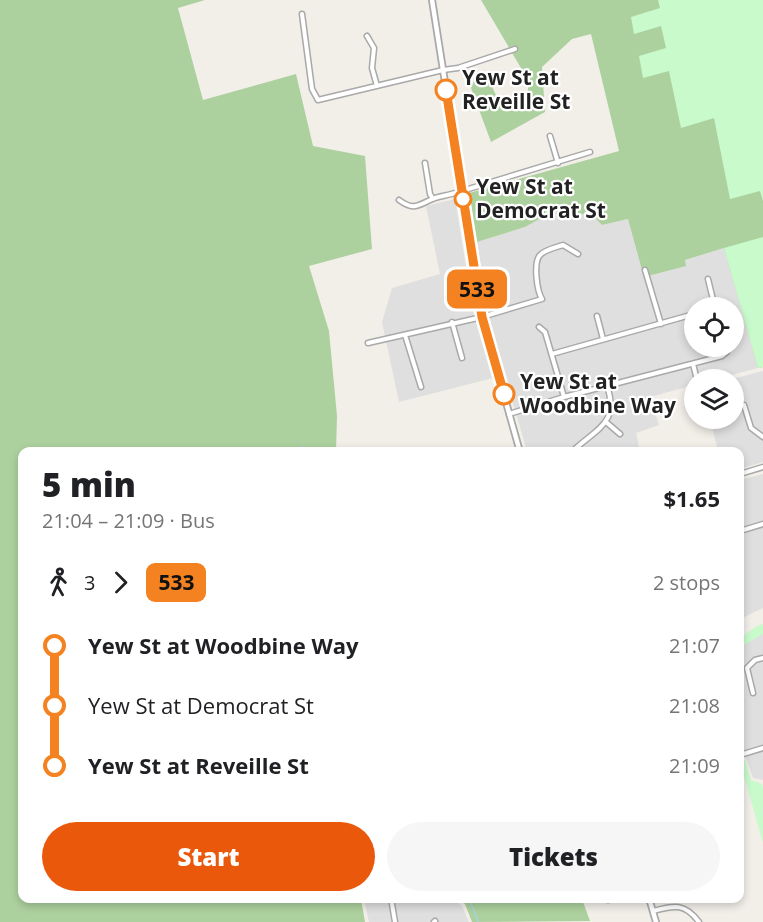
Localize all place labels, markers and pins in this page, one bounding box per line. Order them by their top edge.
place label: Yew St at Reveille St [462,63,570,115]
marker: Yew St at Reveille St [435,79,457,101]
place label: Yew St at Democrat St [476,172,606,224]
marker: Yew St at Democrat St [454,190,472,208]
place label: Yew St at Woodbine Way [520,367,676,419]
marker: Yew St at Woodbine Way [493,383,515,405]

